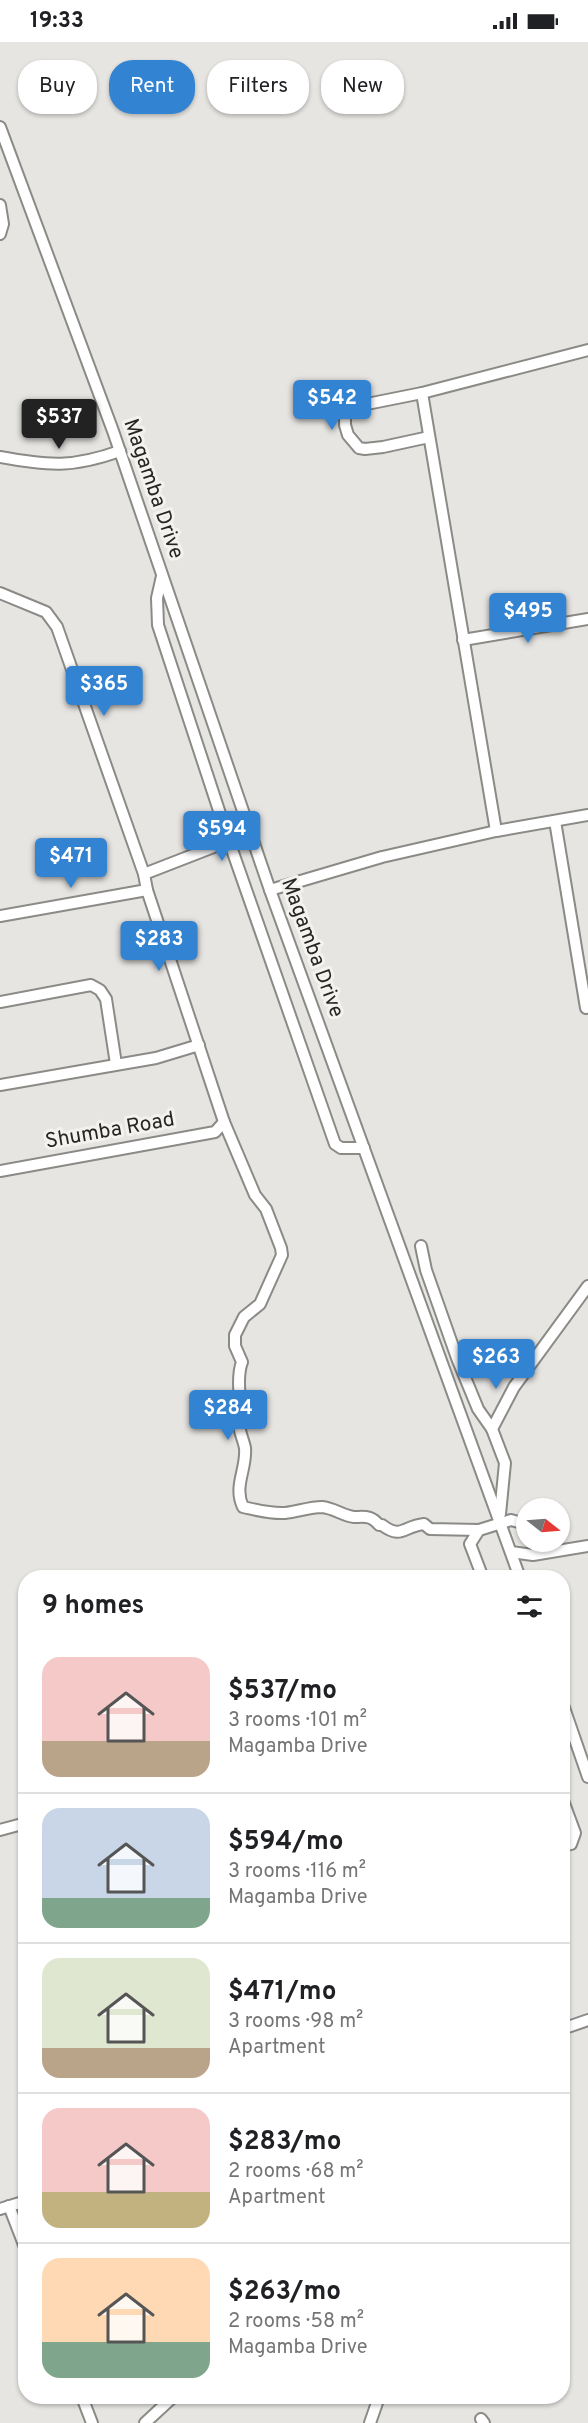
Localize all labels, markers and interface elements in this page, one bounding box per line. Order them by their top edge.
text: 19:33 [30,8,84,35]
chip: Buy [18,60,97,114]
chip: Rent [109,60,195,114]
chip: Filters [207,60,309,114]
chip: New [321,60,404,114]
pin: $542 [296,380,368,431]
text: $542 [307,386,357,412]
pin: $537 [23,399,95,450]
text: $537 [36,405,82,431]
street label: Magamba Drive [116,415,190,563]
pin: $495 [492,593,564,644]
text: $495 [503,599,553,625]
pin: $365 [68,666,140,717]
text: $365 [80,672,128,698]
pin: $594 [186,811,258,862]
text: $594 [197,817,247,843]
pin: $471 [35,838,107,889]
text: $471 [49,844,93,870]
street label: Magamba Drive [274,875,350,1021]
pin: $283 [123,921,195,972]
text: $283 [135,927,183,953]
street label: Shumba Road [43,1106,177,1156]
pin: $263 [460,1339,532,1390]
text: $263 [472,1345,520,1371]
pin: $284 [192,1390,264,1441]
text: $284 [203,1396,253,1422]
north arrow [516,1498,570,1552]
map controls [516,1498,570,1552]
text: 9 homes [42,1590,144,1623]
icon: filters [513,1590,546,1623]
text: $537/mo [228,1675,337,1708]
icon: home [90,1681,162,1753]
text: 3 rooms · 101 m² [228,1708,367,1734]
text: Magamba Drive [228,1734,368,1760]
text: $594/mo [228,1826,344,1859]
icon: home [90,1832,162,1904]
text: 3 rooms · 116 m² [228,1859,366,1885]
text: Magamba Drive [228,1885,368,1911]
text: $471/mo [228,1976,336,2009]
icon: home [90,1982,162,2054]
text: 3 rooms · 98 m² [228,2009,363,2035]
text: Apartment [228,2035,326,2061]
text: $283/mo [228,2126,341,2159]
icon: home [90,2132,162,2204]
text: 2 rooms · 68 m² [228,2159,364,2185]
text: Apartment [228,2185,326,2211]
text: $263/mo [228,2276,341,2309]
icon: home [90,2282,162,2354]
text: 2 rooms · 58 m² [228,2309,364,2335]
text: Magamba Drive [228,2335,368,2361]

